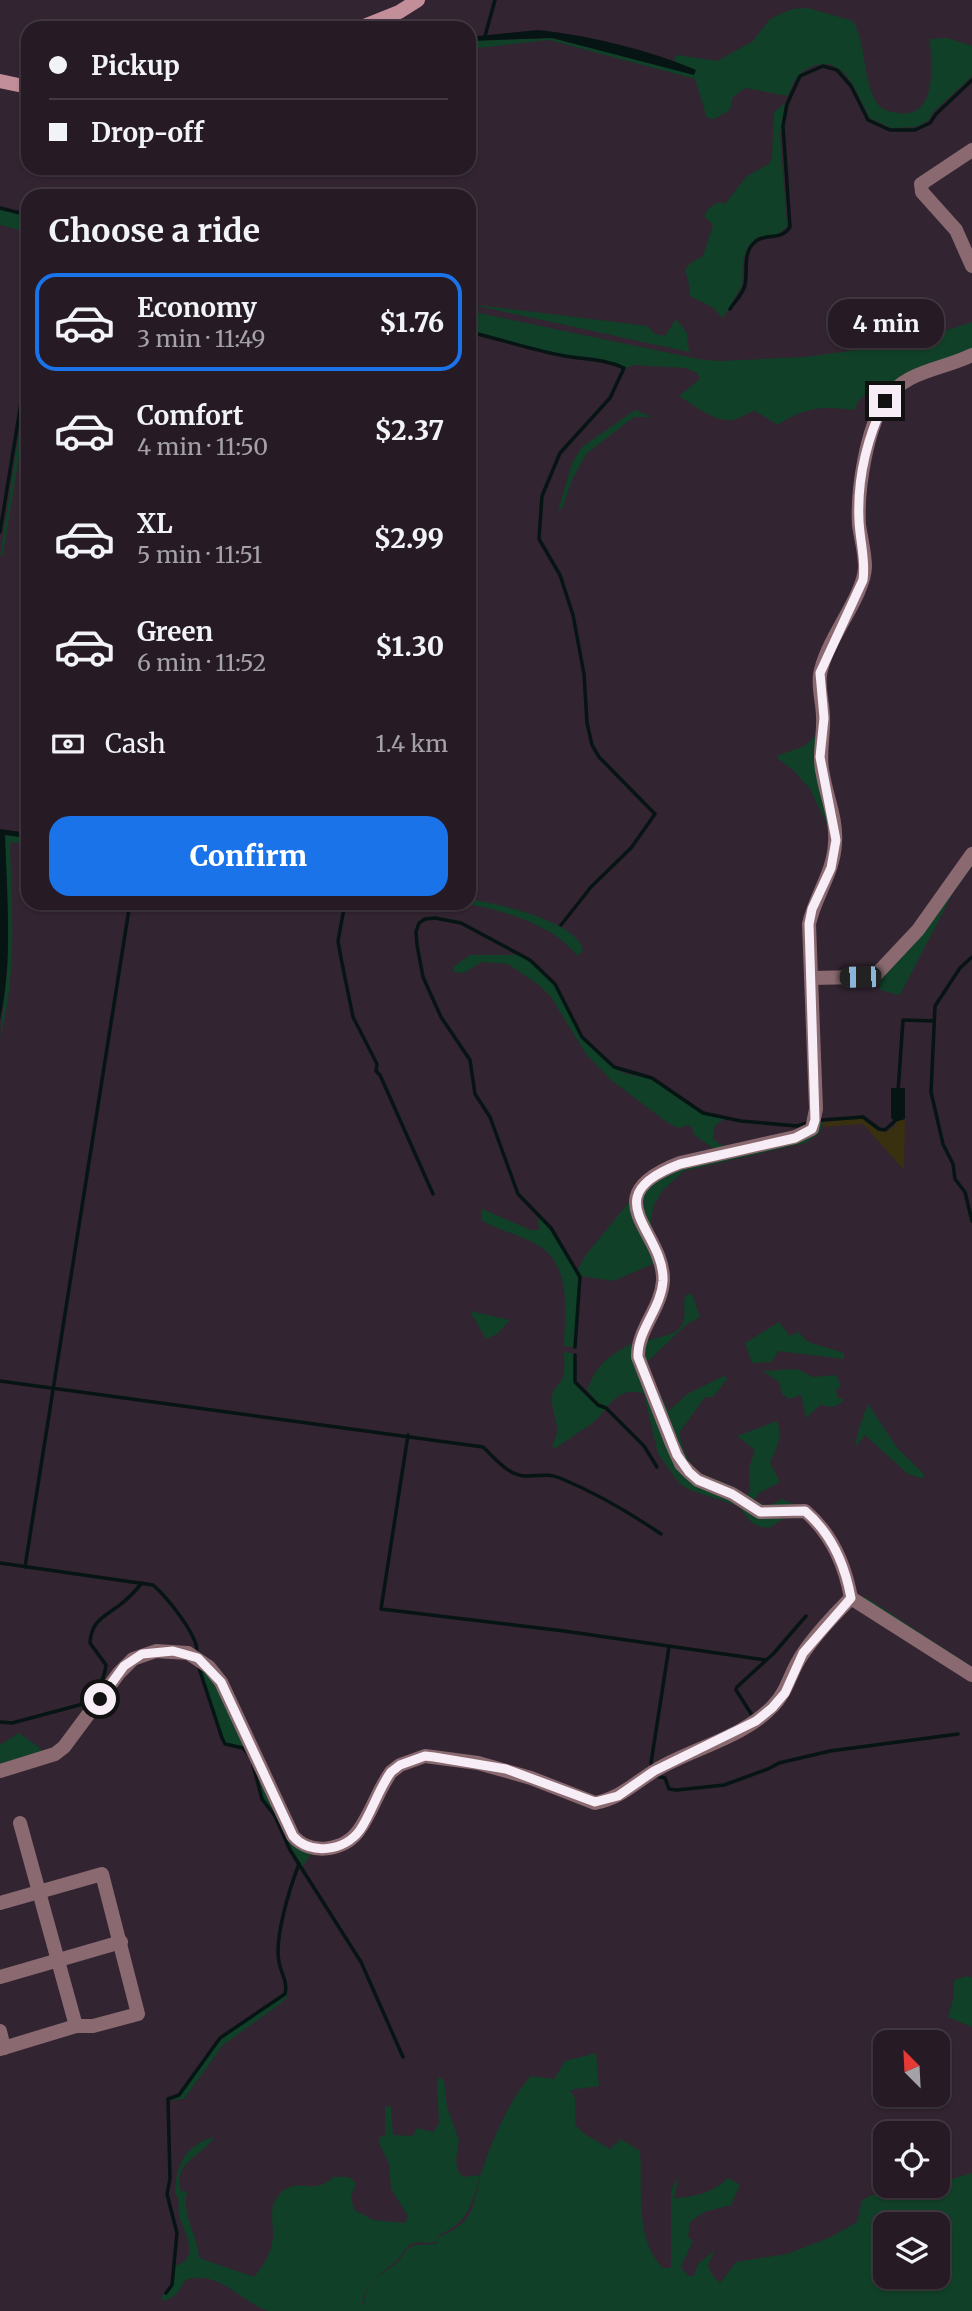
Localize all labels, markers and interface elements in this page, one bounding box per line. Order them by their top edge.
text: Pickup [91,49,180,82]
text: Drop-off [91,116,204,149]
text: Choose a ride [49,211,260,251]
icon: car [53,291,116,354]
text: Economy [137,291,257,324]
callout: 4 min [827,300,943,348]
text: $1.76 [379,306,444,339]
text: 4 min [852,309,920,338]
text: 3 min · 11:49 [137,324,265,353]
route end [869,385,901,417]
icon: car [53,399,116,462]
text: Comfort [137,399,243,432]
text: $2.37 [374,414,444,447]
text: 4 min · 11:50 [137,432,268,461]
icon: car [53,507,116,570]
text: XL [137,507,173,540]
text: $2.99 [374,522,444,555]
text: 5 min · 11:51 [137,540,262,569]
icon: car [53,615,116,678]
text: Green [137,615,213,648]
text: $1.30 [375,630,444,663]
text: 6 min · 11:52 [137,648,266,677]
icon: cash [49,725,87,763]
text: Cash [105,727,166,760]
text: 1.4 km [375,729,448,758]
button: Confirm [49,816,448,896]
car [839,966,882,988]
route start [84,1683,116,1715]
north arrow [873,2030,950,2107]
map controls [873,2030,950,2289]
button: locate [873,2121,950,2198]
button: layers [873,2212,950,2289]

